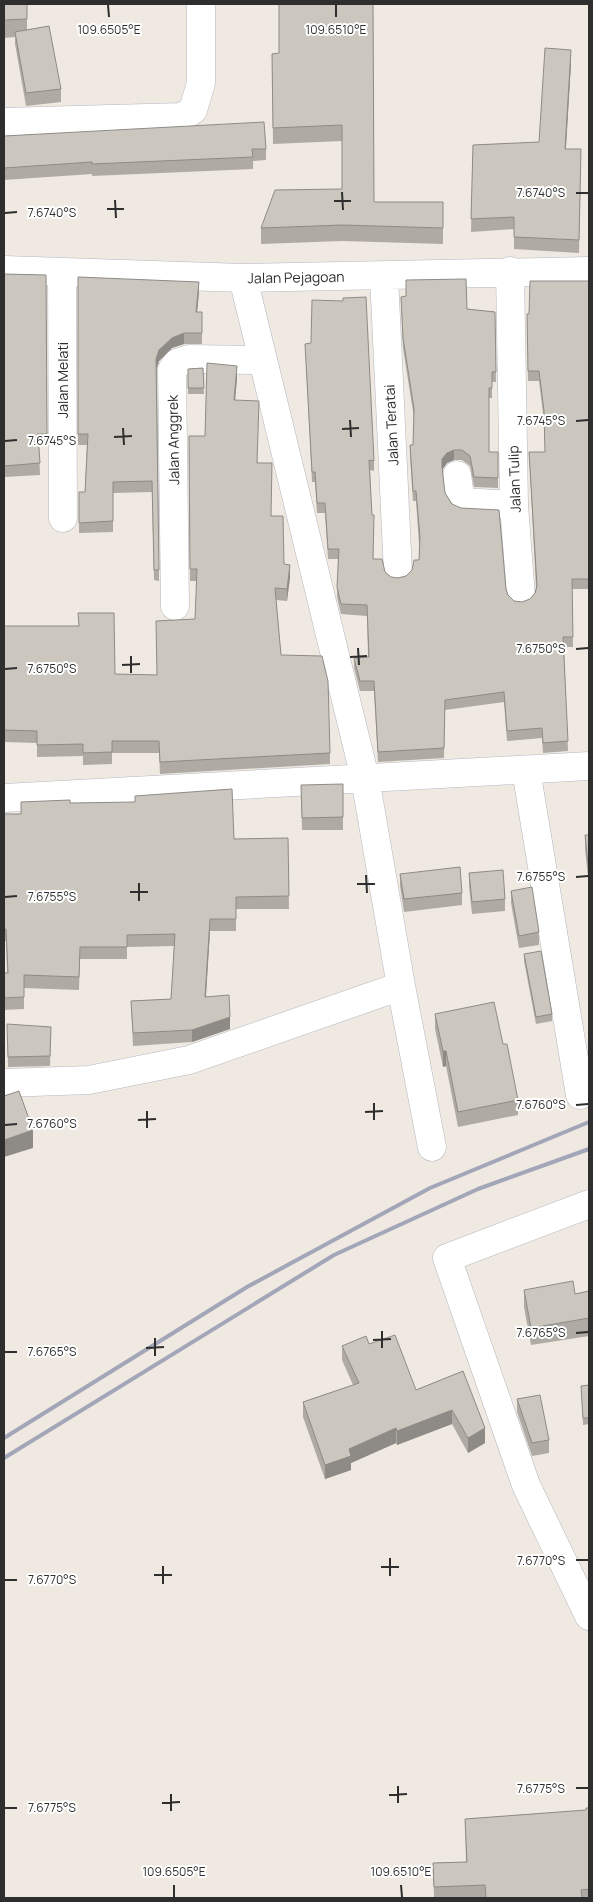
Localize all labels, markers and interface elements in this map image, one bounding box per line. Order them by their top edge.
text: 109.6505°E [77,21,141,38]
text: 109.6510°E [306,21,367,38]
text: 7.6740°S [517,184,565,201]
text: 7.6740°S [28,204,76,221]
street label: Jalan Pejagoan [247,267,345,287]
street label: Jalan Melati [53,342,72,418]
street label: Jalan Teratai [379,384,403,466]
street label: Jalan Anggrek [163,394,183,485]
text: 7.6745°S [517,412,565,429]
text: 7.6745°S [28,432,76,449]
street label: Jalan Tulip [503,445,525,513]
text: 7.6750°S [517,640,565,657]
text: 7.6750°S [28,660,76,677]
text: 7.6755°S [517,868,565,885]
text: 7.6755°S [28,888,76,905]
text: 7.6760°S [516,1096,566,1113]
text: 7.6760°S [27,1115,77,1132]
text: 7.6765°S [517,1324,565,1341]
text: 7.6765°S [28,1343,76,1360]
text: 7.6770°S [517,1552,565,1569]
text: 7.6770°S [28,1571,76,1588]
text: 7.6775°S [517,1780,565,1797]
text: 7.6775°S [28,1799,76,1816]
text: 109.6505°E [142,1863,206,1880]
text: 109.6510°E [371,1863,432,1880]

